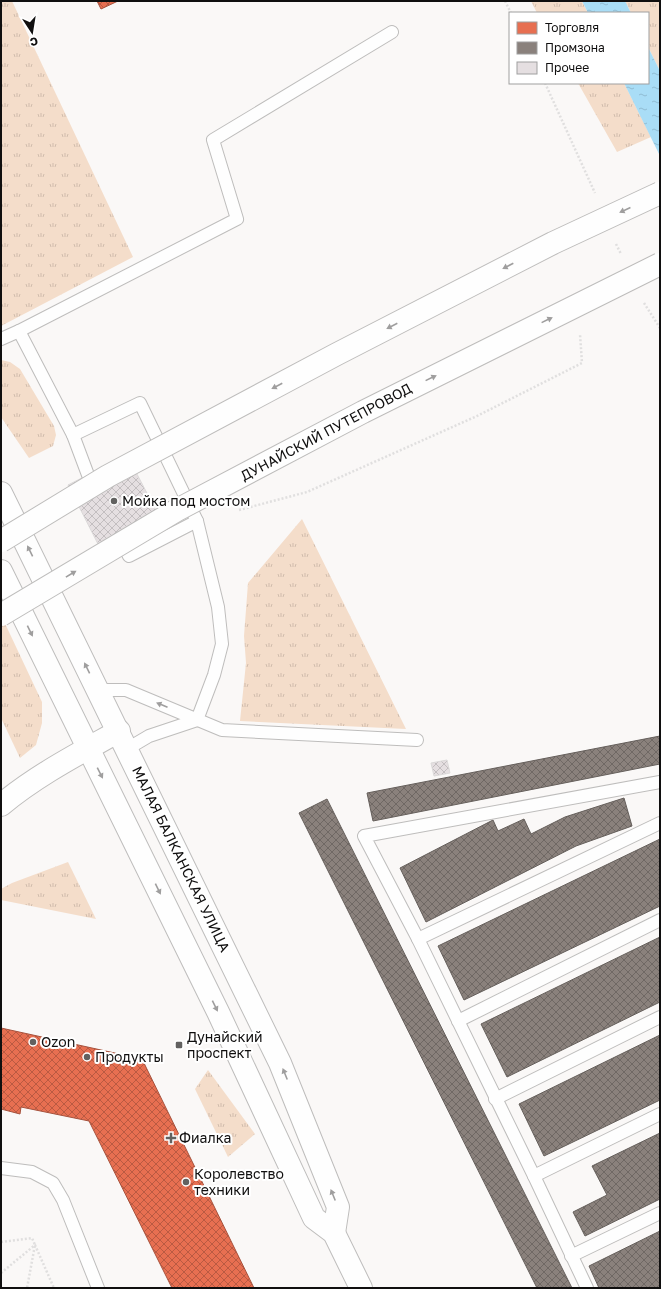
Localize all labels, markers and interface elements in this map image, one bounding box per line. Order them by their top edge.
north arrow [12,12,52,52]
legend [509,12,649,84]
text: Торговля [545,20,599,35]
text: С [29,35,39,49]
text: Промзона [545,40,605,55]
text: Прочее [545,60,589,75]
one-way arrow [619,207,630,213]
one-way arrow [502,263,513,270]
one-way arrow [541,317,553,323]
one-way arrow [386,323,398,329]
one-way arrow [425,375,436,381]
street label: ДУНАЙСКИЙ ПУТЕПРОВОД [237,379,414,484]
one-way arrow [271,383,283,389]
place label: Мойка под мостом [122,492,250,509]
marker: Мойка под мостом [109,496,119,506]
one-way arrow [27,546,33,557]
one-way arrow [65,570,77,577]
one-way arrow [27,625,33,637]
one-way arrow [84,662,90,674]
one-way arrow [156,702,167,708]
street label: МАЛАЯ БАЛКАНСКАЯ УЛИЦА [129,763,234,955]
one-way arrow [97,767,103,779]
one-way arrow [155,883,161,895]
one-way arrow [212,1000,218,1012]
place label: Дунайский проспект [187,1028,263,1061]
place label: Ozon [41,1033,75,1050]
marker: Ozon [28,1037,38,1047]
marker: Дунайский проспект [174,1040,184,1050]
place label: Продукты [95,1048,164,1065]
marker: Продукты [82,1052,92,1062]
one-way arrow [281,1068,287,1080]
place label: Фиалка [179,1129,232,1146]
marker: Фиалка [166,1133,176,1143]
place label: Королевство техники [194,1165,284,1198]
marker: Королевство техники [181,1177,191,1187]
one-way arrow [329,1189,335,1201]

